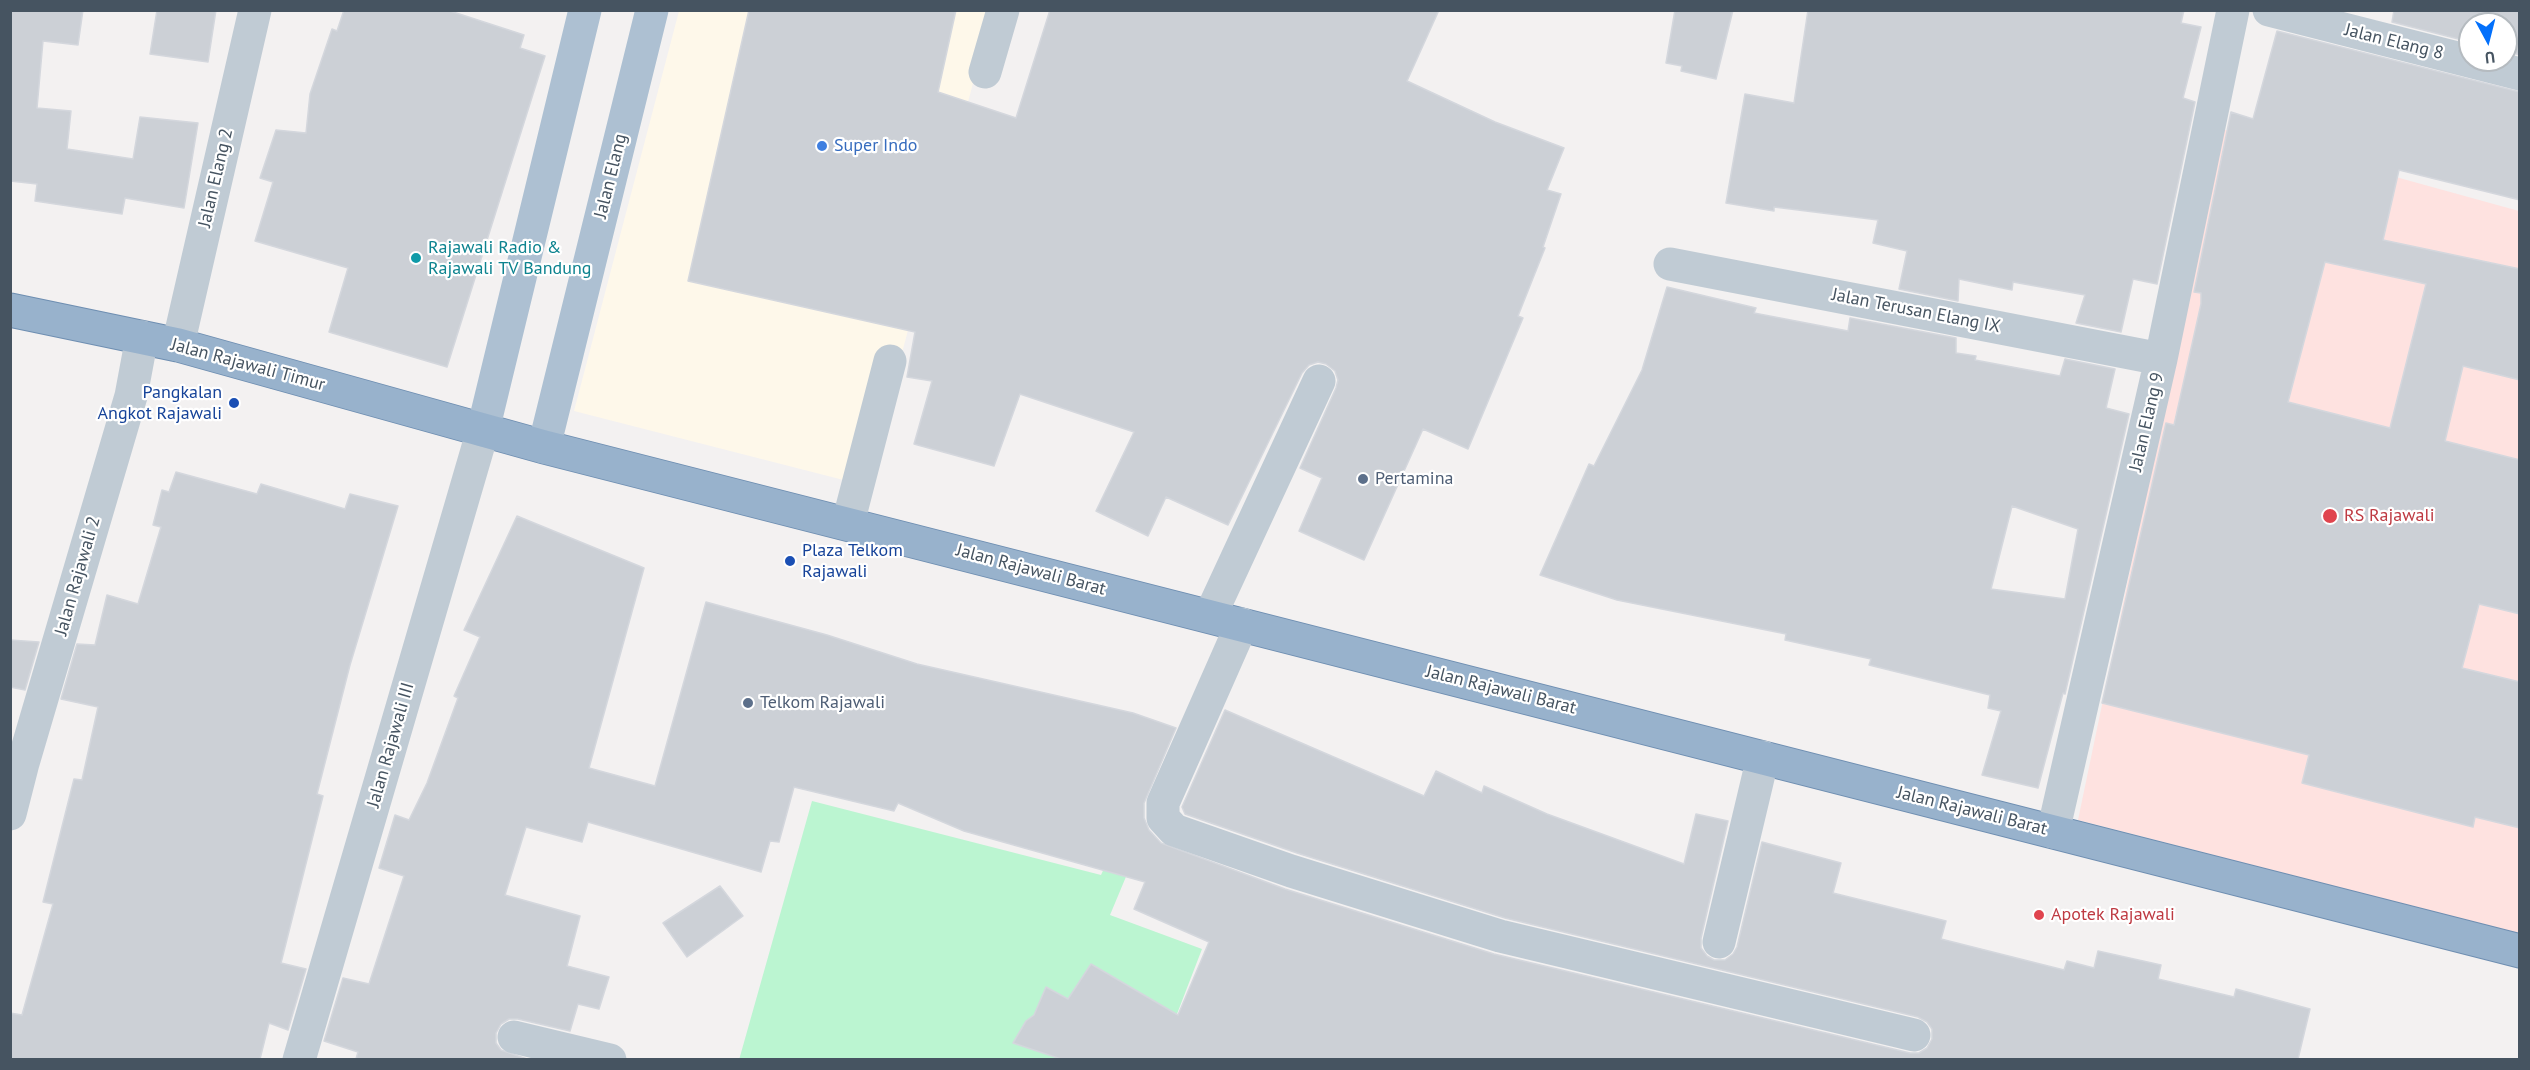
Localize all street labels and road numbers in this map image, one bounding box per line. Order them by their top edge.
street label: Jalan Elang 8 [2342,19,2446,65]
street label: Jalan Elang 2 [194,126,238,230]
street label: Jalan Elang [590,131,632,221]
street label: Jalan Terusan Elang IX [1830,284,2002,338]
street label: Jalan Rajawali Timur [169,334,327,396]
street label: Jalan Elang 9 [2125,370,2169,474]
street label: Jalan Rajawali 2 [51,514,105,638]
street label: Jalan Rajawali Barat [954,540,1108,600]
street label: Jalan Rajawali Barat [1424,661,1578,719]
street label: Jalan Rajawali III [363,680,419,810]
street label: Jalan Rajawali Barat [1895,782,2049,840]

